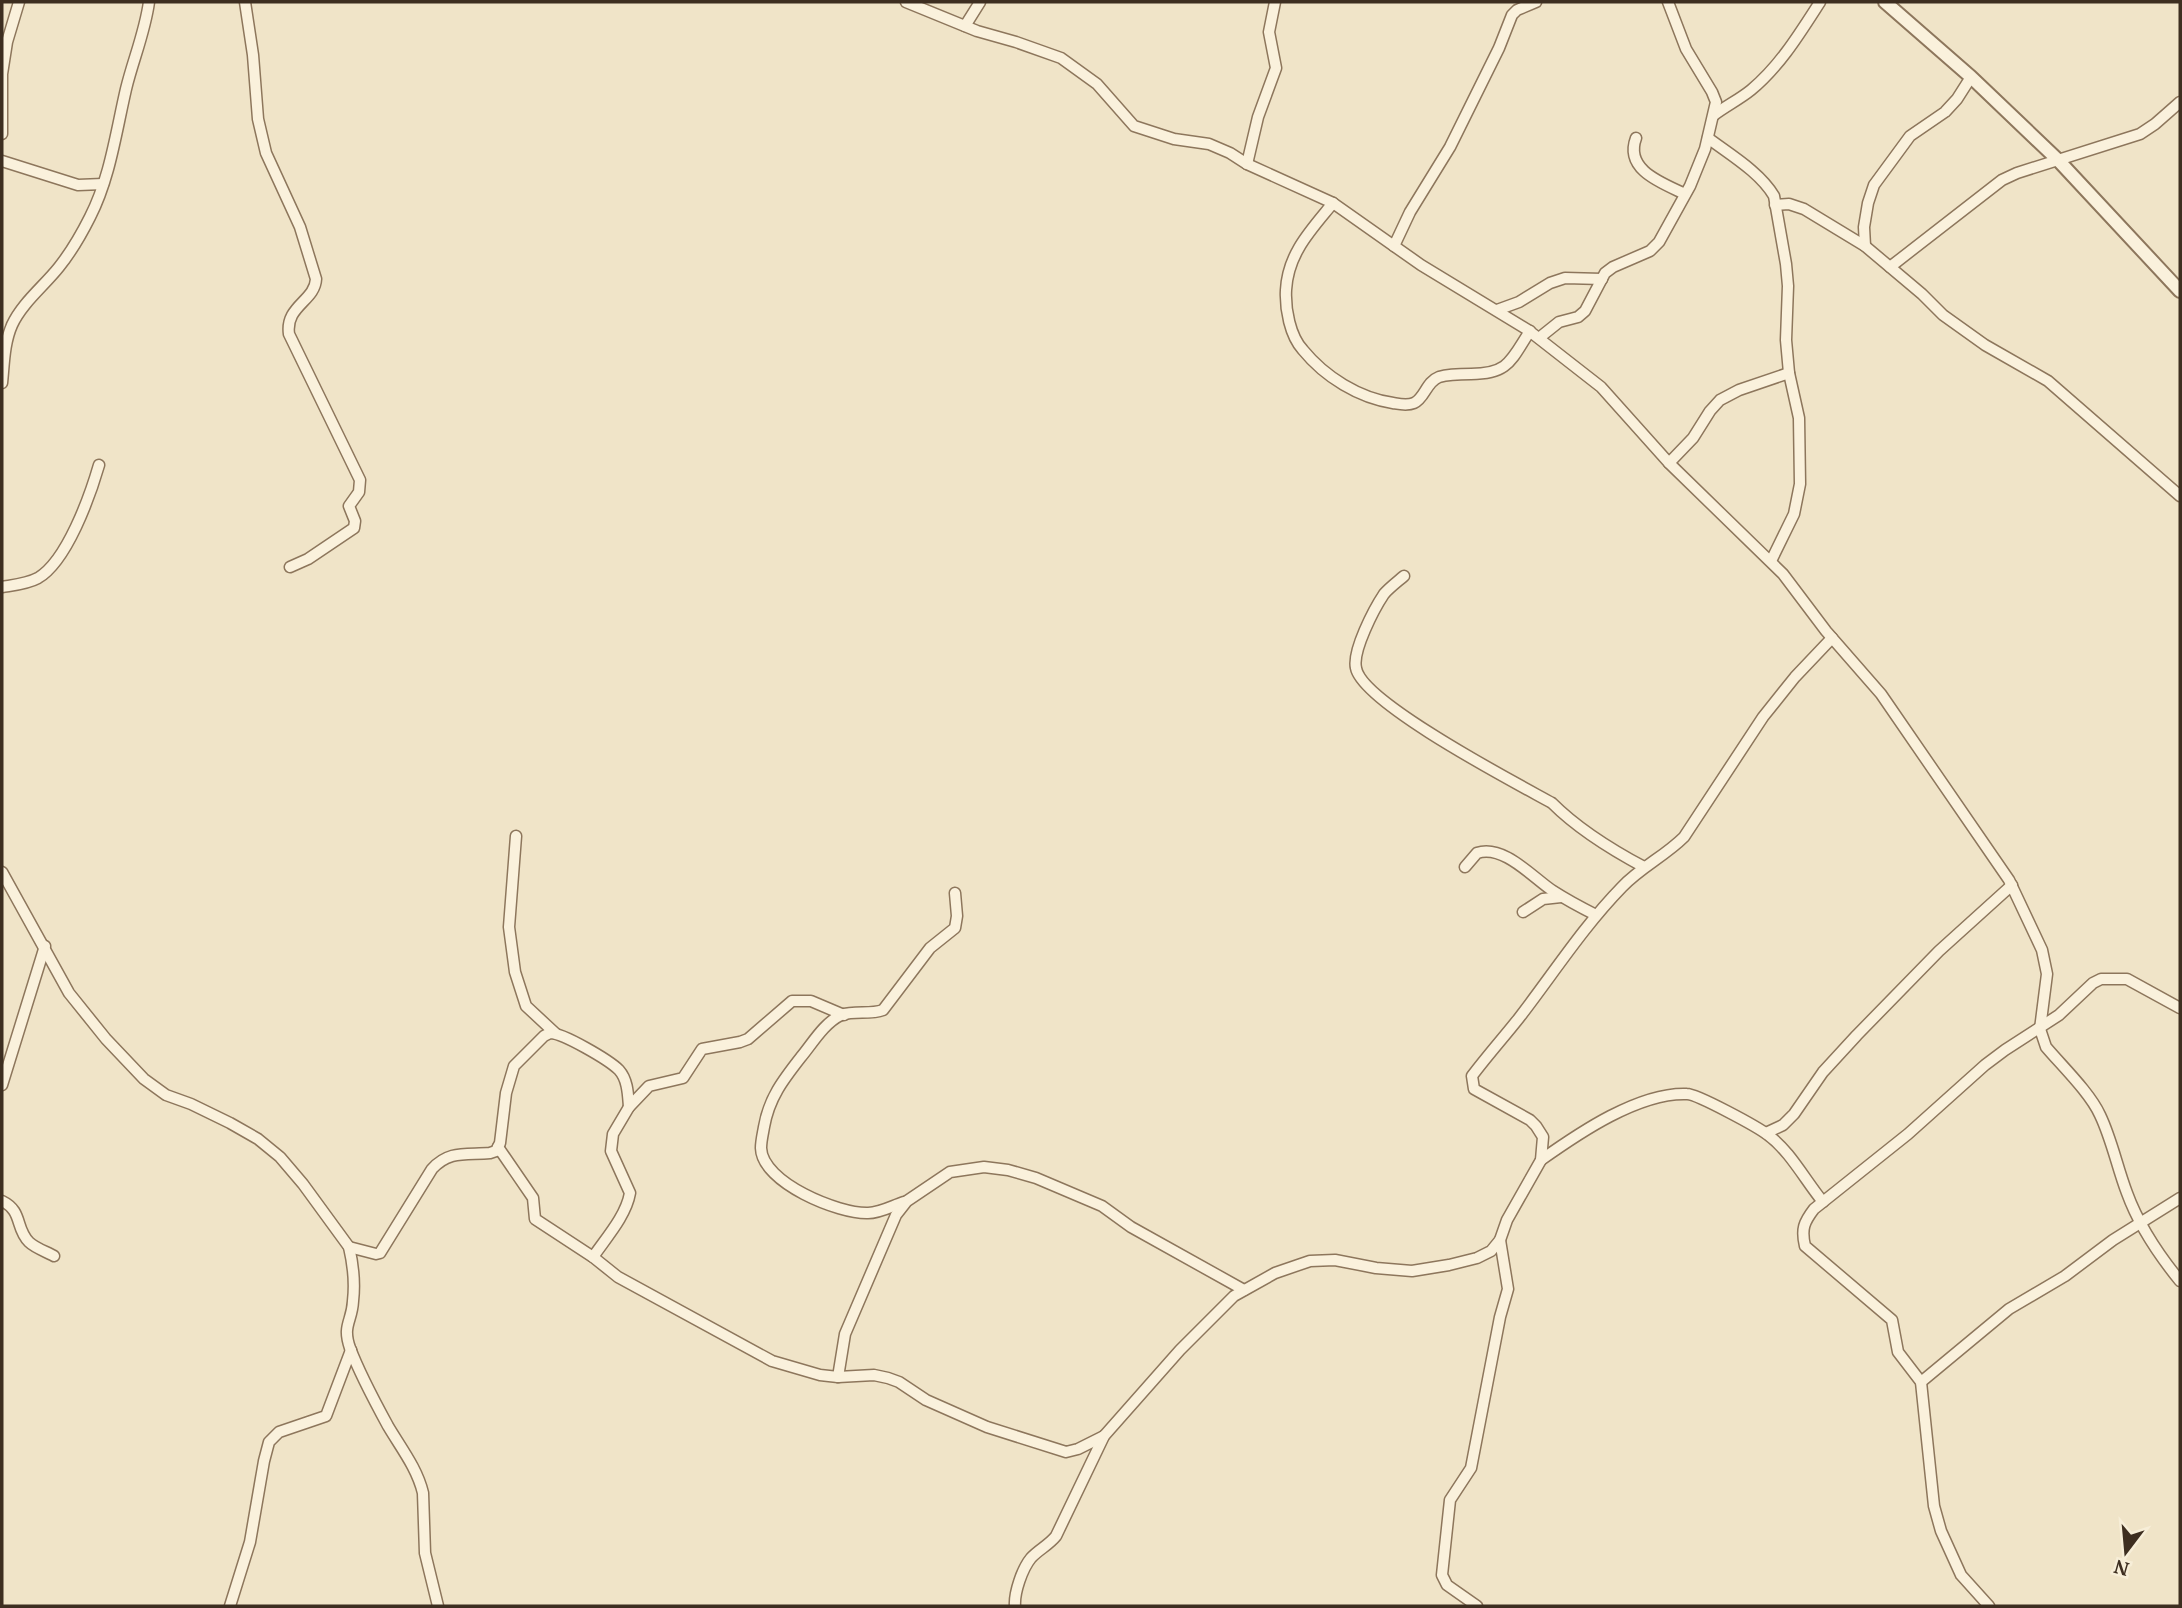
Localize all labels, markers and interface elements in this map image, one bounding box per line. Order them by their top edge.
north arrow [2091,1517,2161,1587]
text: N [2110,1555,2132,1583]

